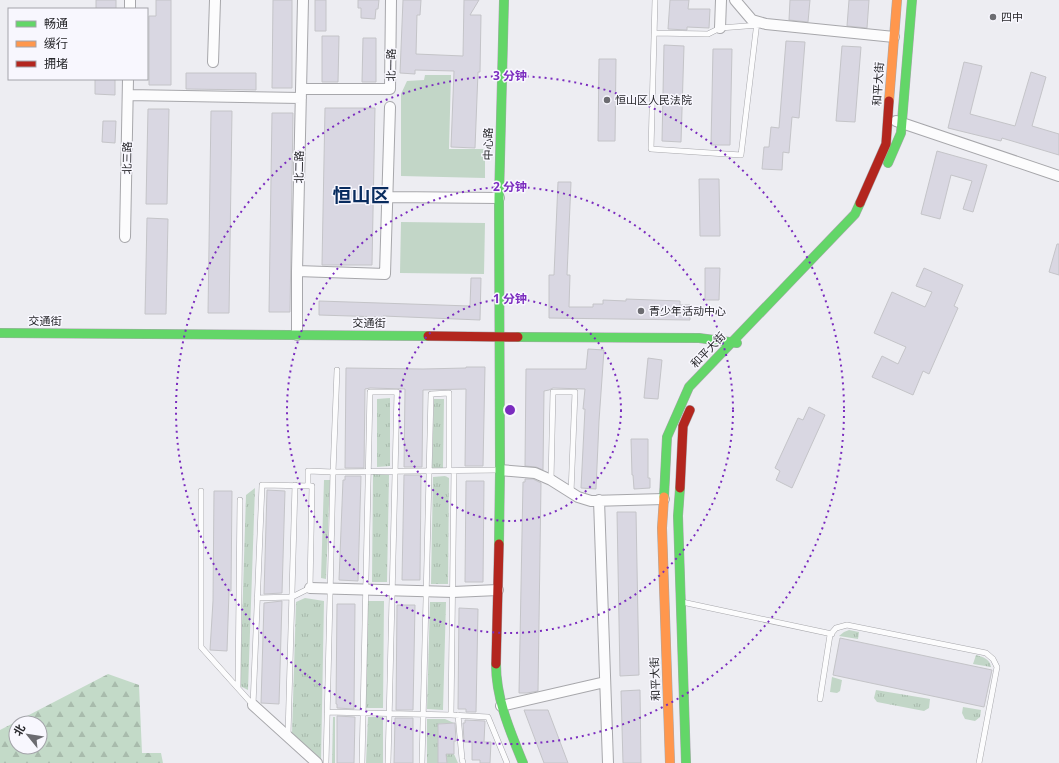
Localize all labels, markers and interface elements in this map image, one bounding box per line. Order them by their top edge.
legend [8,8,148,80]
place label: 四中 [1001,9,1023,24]
marker: 四中 [988,12,998,22]
text: 畅通 [44,15,68,32]
text: 缓行 [44,35,68,52]
street label: 北一路 [383,48,398,82]
text: 拥堵 [44,55,68,72]
street label: 和平大街 [868,61,887,106]
text: 3 分钟 [493,67,527,84]
place label: 恒山区人民法院 [615,92,692,107]
marker: 恒山区人民法院 [602,95,612,105]
street label: 中心路 [480,127,495,161]
street label: 北三路 [119,141,134,175]
street label: 北二路 [291,150,306,184]
text: 2 分钟 [493,178,527,195]
district label: 恒山区 [332,182,390,208]
text: 1 分钟 [493,290,527,307]
place label: 青少年活动中心 [649,303,726,318]
marker: 青少年活动中心 [636,306,646,316]
street label: 交通街 [29,313,62,328]
street label: 交通街 [353,315,386,330]
street label: 和平大街 [687,329,728,371]
centre of rings [503,403,517,417]
street label: 和平大街 [646,657,663,701]
north arrow [8,715,48,755]
text: 北 [10,721,28,738]

